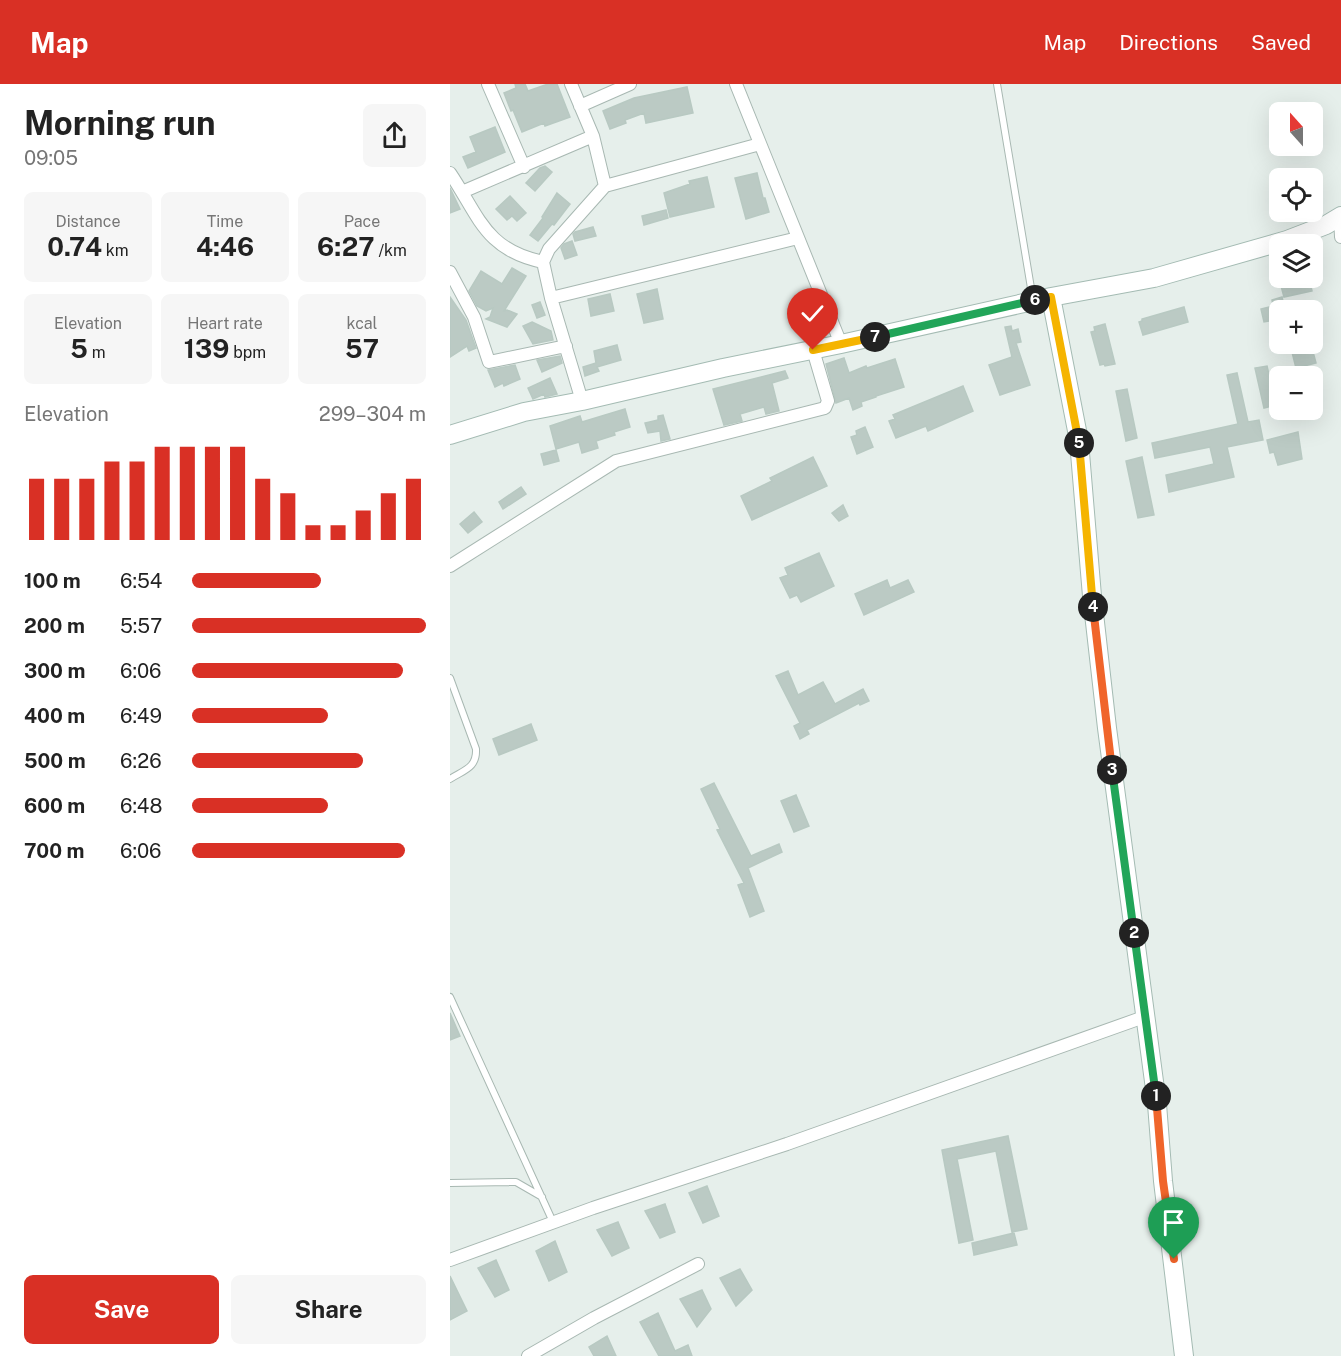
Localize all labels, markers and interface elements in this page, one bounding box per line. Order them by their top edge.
text: Map [30,26,89,59]
text: Map [1044,30,1086,55]
text: Directions [1119,30,1218,55]
text: Saved [1251,30,1311,55]
north arrow [1269,102,1323,156]
map controls [1269,102,1323,420]
text: Morning run [24,104,216,142]
button: share [363,104,426,167]
text: 09:05 [24,146,78,170]
button: locate [1269,168,1323,222]
text: Distance [56,212,120,231]
text: Time [207,212,243,231]
text: Pace [344,212,380,231]
text: 0.74 [47,231,102,262]
text: 4:46 [196,231,254,262]
text: 6:27 [317,231,375,262]
button: layers [1269,234,1323,288]
text: km [102,241,129,260]
text: /km [375,241,407,260]
pin: 6 [1020,285,1050,315]
pin [787,288,838,350]
text: 6 [1030,290,1040,309]
icon: check [796,297,829,330]
button: + [1269,300,1323,354]
text: Elevation [54,314,122,333]
text: Heart rate [187,314,263,333]
text: kcal [347,314,377,333]
pin: 7 [860,322,890,352]
text: 7 [870,327,880,346]
text: 5 [70,333,88,364]
text: 139 [184,333,229,364]
text: 57 [345,333,379,364]
text: m [88,343,106,362]
text: bpm [229,343,266,362]
button: − [1269,366,1323,420]
text: Elevation [24,402,109,426]
text: 299–304 m [319,402,426,426]
pin: 5 [1064,428,1094,458]
text: 5 [1074,433,1084,452]
text: 100 m [24,569,81,593]
text: 6:54 [120,569,162,593]
pin: 4 [1078,592,1108,622]
text: 4 [1088,597,1098,616]
text: 200 m [24,614,85,638]
text: 5:57 [120,614,162,638]
text: 300 m [24,659,85,683]
text: 6:06 [120,659,162,683]
text: 400 m [24,704,85,728]
text: 6:49 [120,704,162,728]
text: 500 m [24,749,86,773]
text: 6:26 [120,749,162,773]
pin: 3 [1097,755,1127,785]
text: 3 [1107,760,1117,779]
text: 600 m [24,794,85,818]
text: 6:48 [120,794,162,818]
text: 700 m [24,839,84,863]
text: 6:06 [120,839,162,863]
pin: 2 [1119,918,1149,948]
text: 2 [1129,923,1139,942]
pin: 1 [1141,1081,1171,1111]
text: 1 [1153,1086,1159,1105]
pin [1148,1197,1199,1259]
icon: arrive [1157,1206,1190,1239]
button: Save [24,1275,219,1344]
button: Share [231,1275,426,1344]

